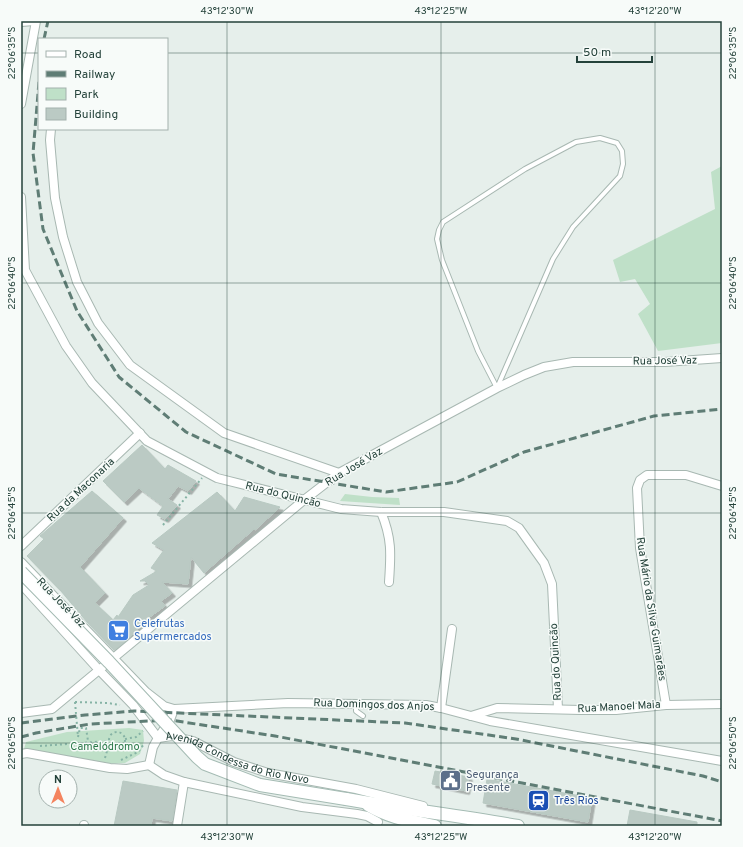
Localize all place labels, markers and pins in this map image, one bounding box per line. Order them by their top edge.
supermarket icon: Celefrutas Supermercados [105,617,131,643]
place label: Celefrutas Supermercados [134,617,212,644]
public building icon: Segurança Presente [438,768,464,794]
place label: Segurança Presente [466,768,519,795]
station icon: Três Rios [525,788,551,814]
place label: Três Rios [554,794,599,808]

